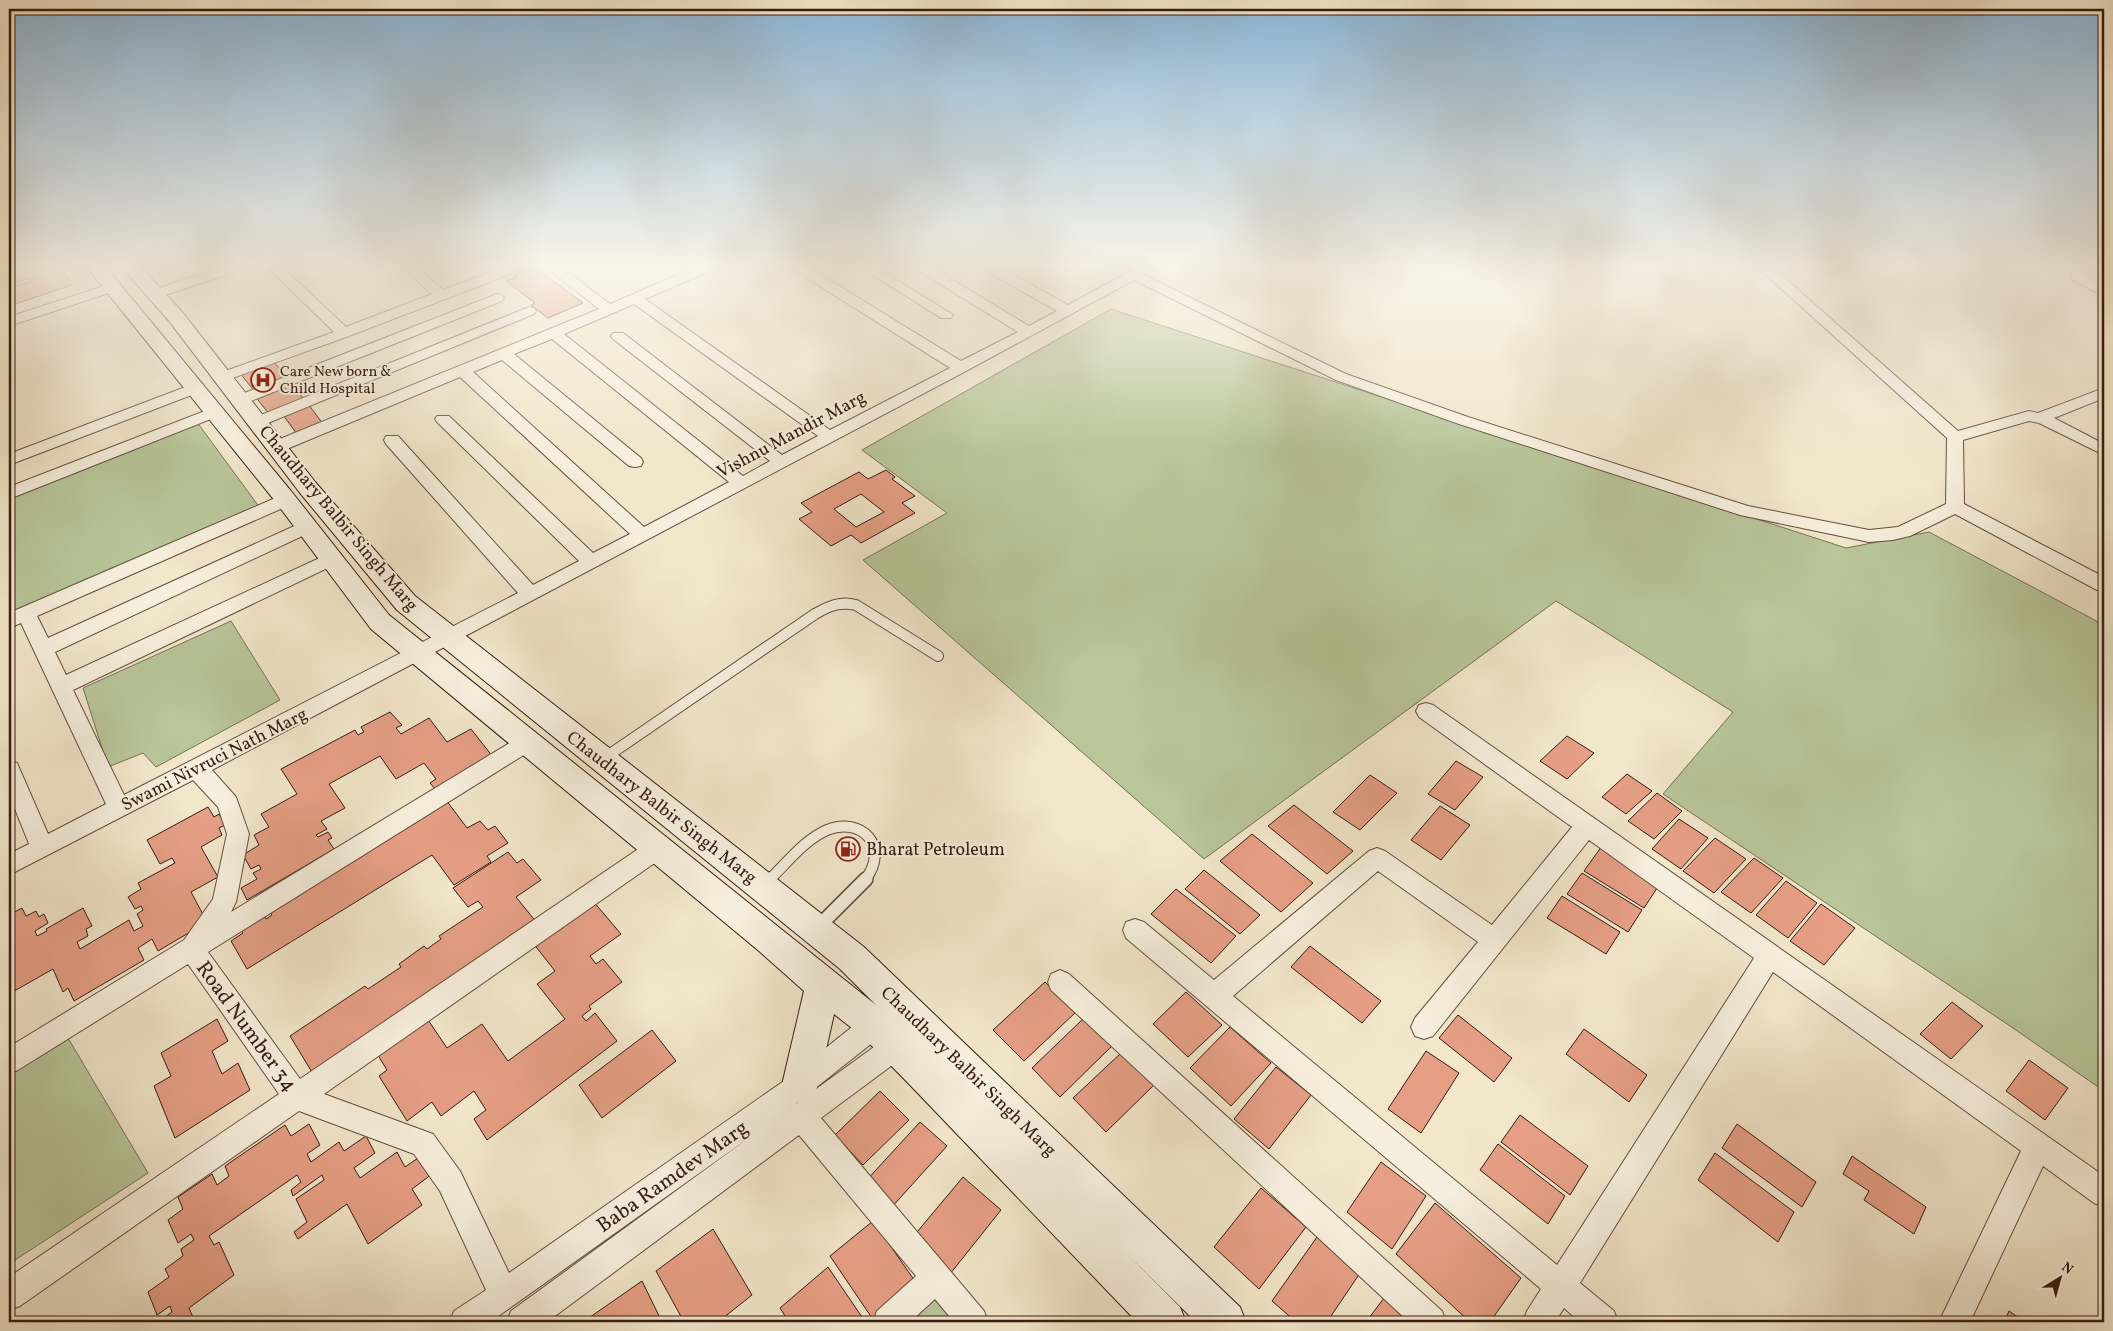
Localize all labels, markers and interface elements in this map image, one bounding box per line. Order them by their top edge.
place label: Care New born & Child Hospital [280,362,391,400]
hospital icon: Care New born & Child Hospital [250,367,276,393]
street label: Vishnu Mandir Marg [713,385,871,485]
street label: Chaudhary Balbir Singh Marg [252,421,423,617]
street label: Swami Nivruci Nath Marg [117,702,312,818]
street label: Chaudhary Balbir Singh Marg [560,726,762,891]
fuel station icon: Bharat Petroleum [835,836,861,862]
place label: Bharat Petroleum [866,838,1005,863]
street label: Road Number 34 [188,956,303,1098]
street label: Chaudhary Balbir Singh Marg [874,981,1061,1163]
street label: Baba Ramdev Marg [591,1114,754,1240]
north arrow [2036,1254,2086,1304]
text: N [2057,1258,2077,1279]

